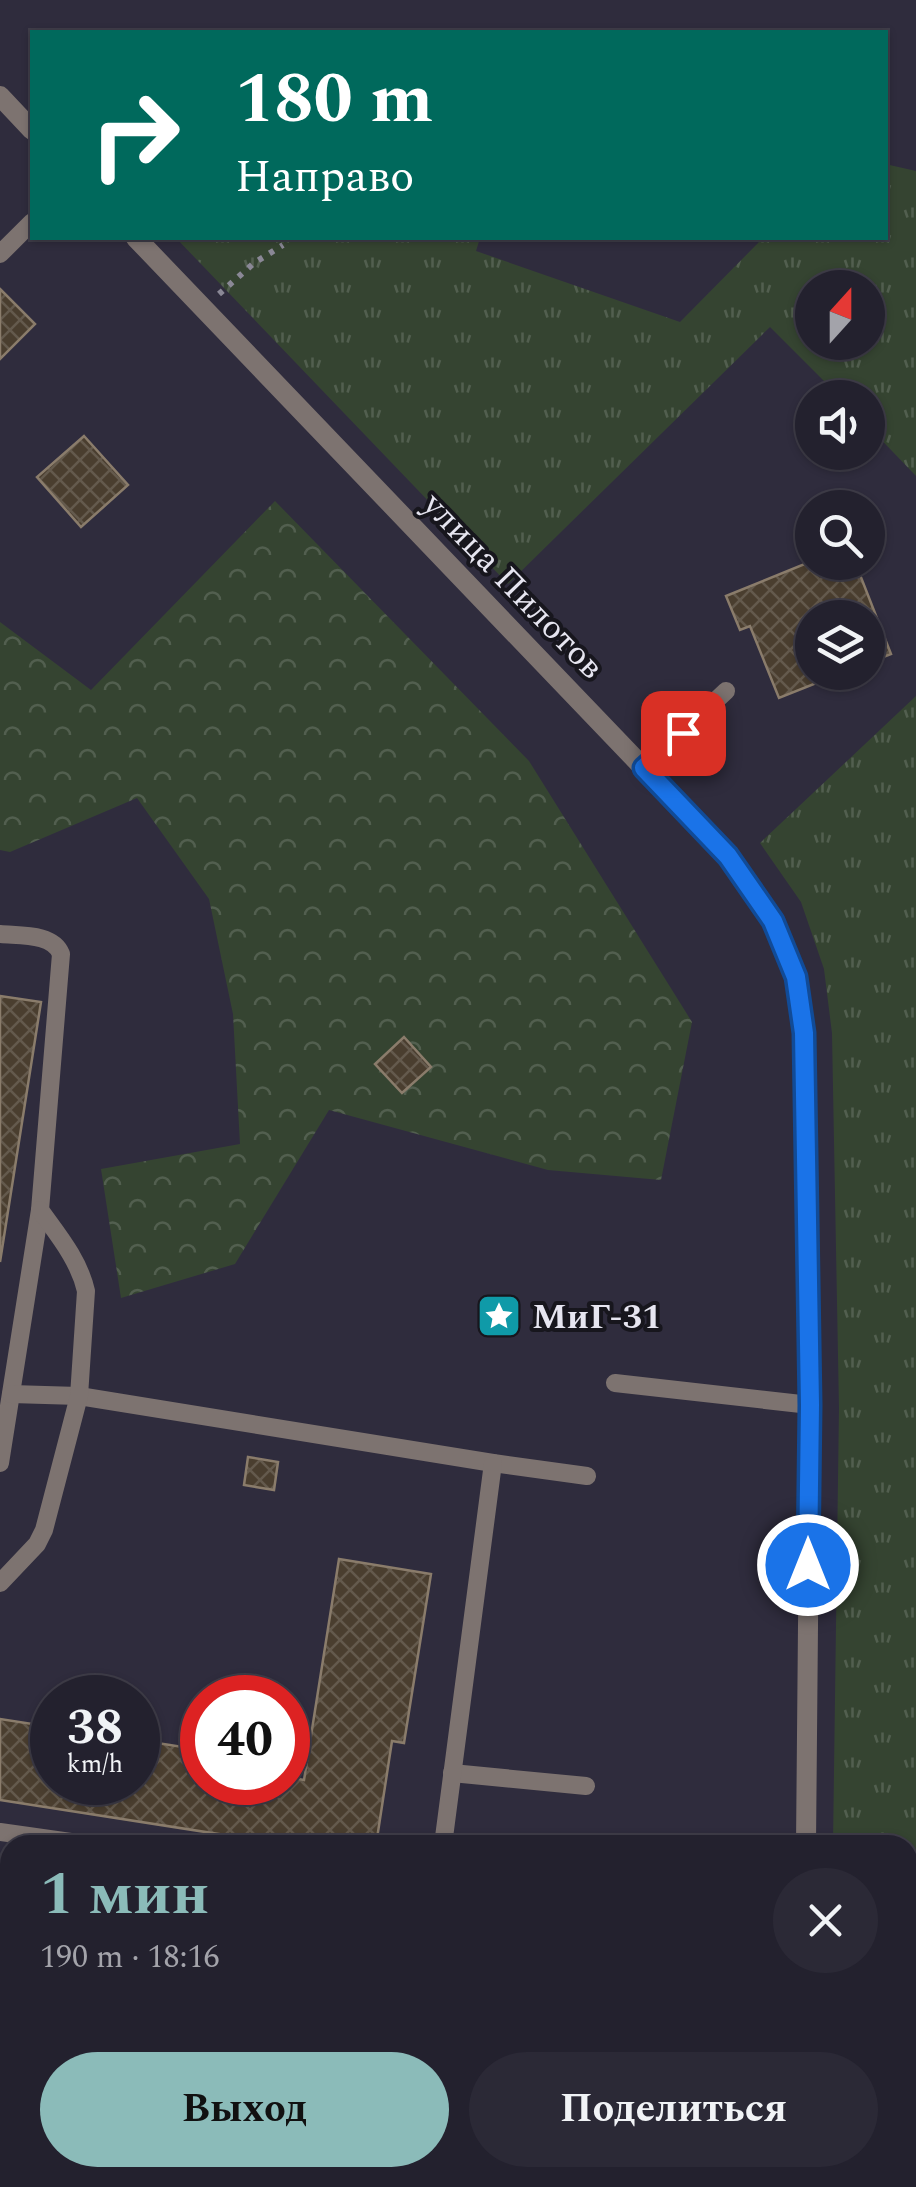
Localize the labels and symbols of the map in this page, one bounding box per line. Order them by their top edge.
north arrow [795,270,885,360]
street label: улица Пилотов [409,480,616,692]
pin [641,691,726,776]
place label: МиГ-31 [532,1291,662,1344]
place icon: МиГ-31 [476,1293,522,1339]
position arrow [756,1513,860,1617]
speed limit sign: 40 [180,1675,310,1805]

